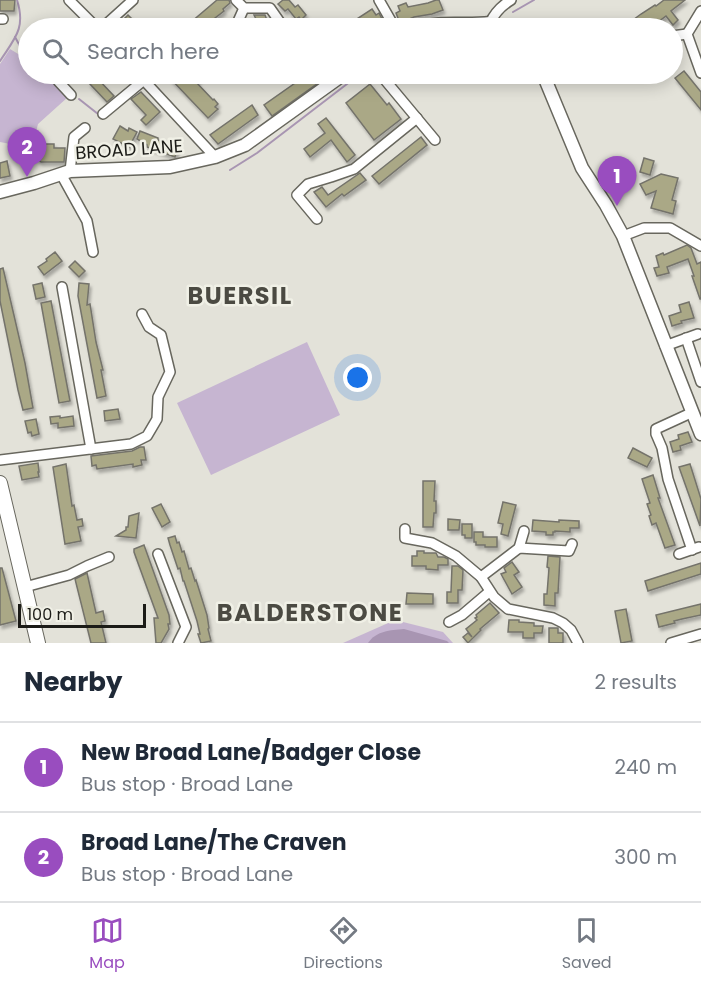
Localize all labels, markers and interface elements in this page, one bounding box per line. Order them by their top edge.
search box [18,18,683,84]
icon: search [39,35,72,68]
text: Search here [87,36,220,67]
pin: 2 [8,128,46,177]
street label: BROAD LANE [74,133,184,165]
pin: 1 [598,156,636,206]
district label: BUERSIL [187,279,293,312]
your location [343,363,372,392]
district label: BALDERSTONE [217,596,403,629]
scale bar [18,601,146,628]
text: 100 m [27,603,73,626]
text: Nearby [24,664,122,700]
text: 2 results [594,668,677,696]
text: New Broad Lane/Badger Close [81,737,421,768]
text: 1 [40,753,47,781]
text: 240 m [614,753,677,781]
text: Bus stop · Broad Lane [81,770,293,798]
text: Broad Lane/The Craven [81,827,347,858]
text: 2 [38,843,49,871]
text: 300 m [614,843,677,871]
text: Bus stop · Broad Lane [81,860,293,888]
tab: Map [89,914,125,975]
tab: Directions [304,914,383,975]
tab: Saved [562,914,612,975]

